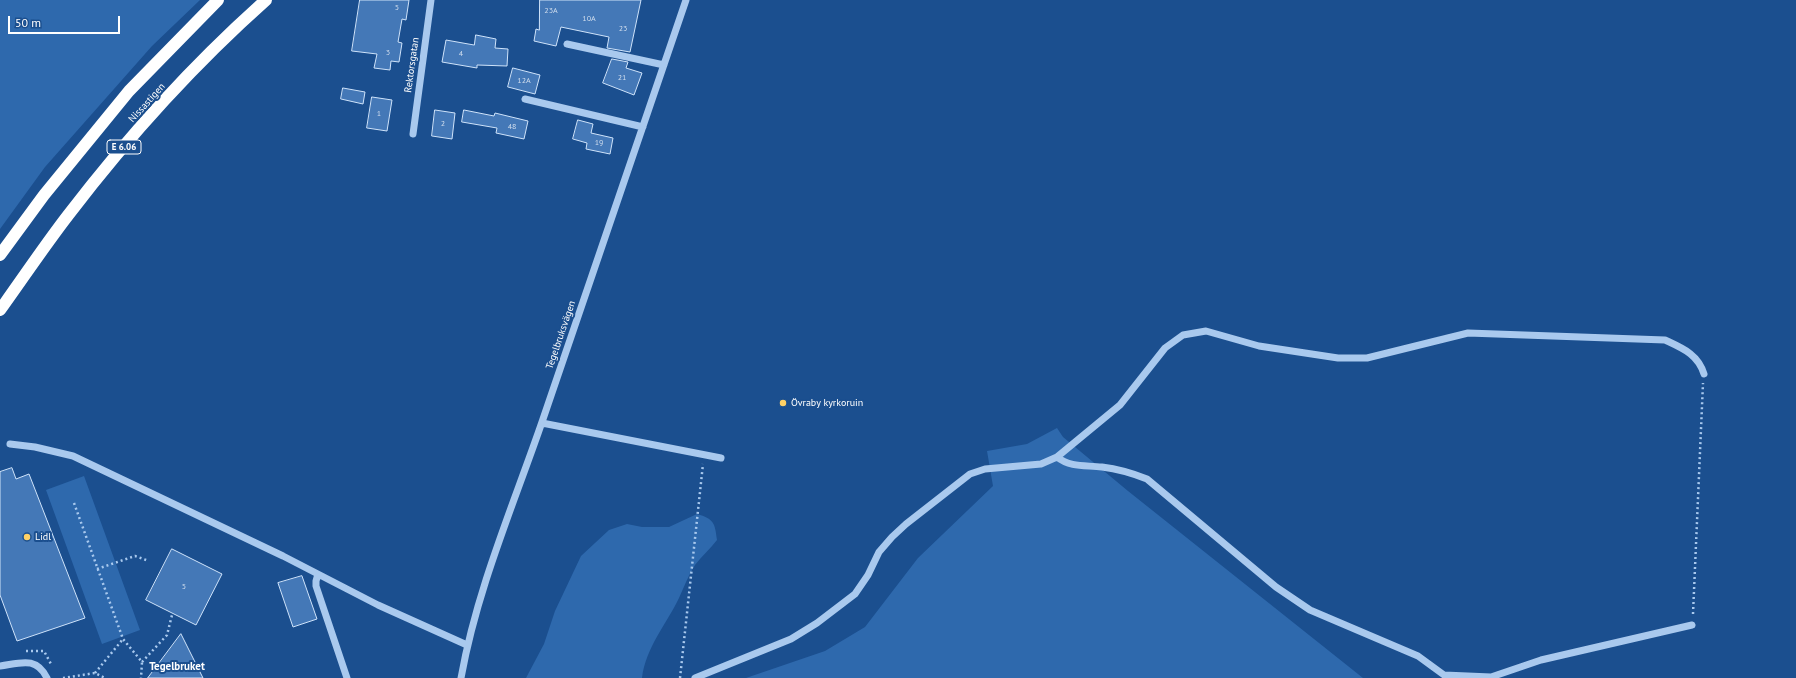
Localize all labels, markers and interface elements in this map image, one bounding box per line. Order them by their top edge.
house number: 5 [395,3,399,13]
house number: 23A [544,6,558,16]
scale bar [10,8,122,34]
house number: 10A [582,14,596,24]
text: 50 m [15,15,41,30]
house number: 23 [619,24,627,34]
street label: Rektorsgatan [402,37,422,93]
house number: 3 [386,48,390,58]
house number: 4 [459,49,463,59]
house number: 21 [618,73,626,83]
house number: 12A [517,76,531,86]
street label: Nissastigen [126,81,168,125]
house number: 1 [377,109,381,119]
house number: 2 [441,119,445,129]
house number: 48 [508,122,516,132]
house number: 19 [595,138,603,148]
road number: E 6.06 [107,140,141,154]
street label: Tegelbruksvägen [544,299,578,371]
place label: Övraby kyrkoruin [791,397,863,409]
marker: Övraby kyrkoruin [778,398,788,408]
place label: Lidl [35,531,51,543]
marker: Lidl [22,532,32,542]
house number: 5 [182,582,186,592]
district label: Tegelbruket [149,660,205,674]

